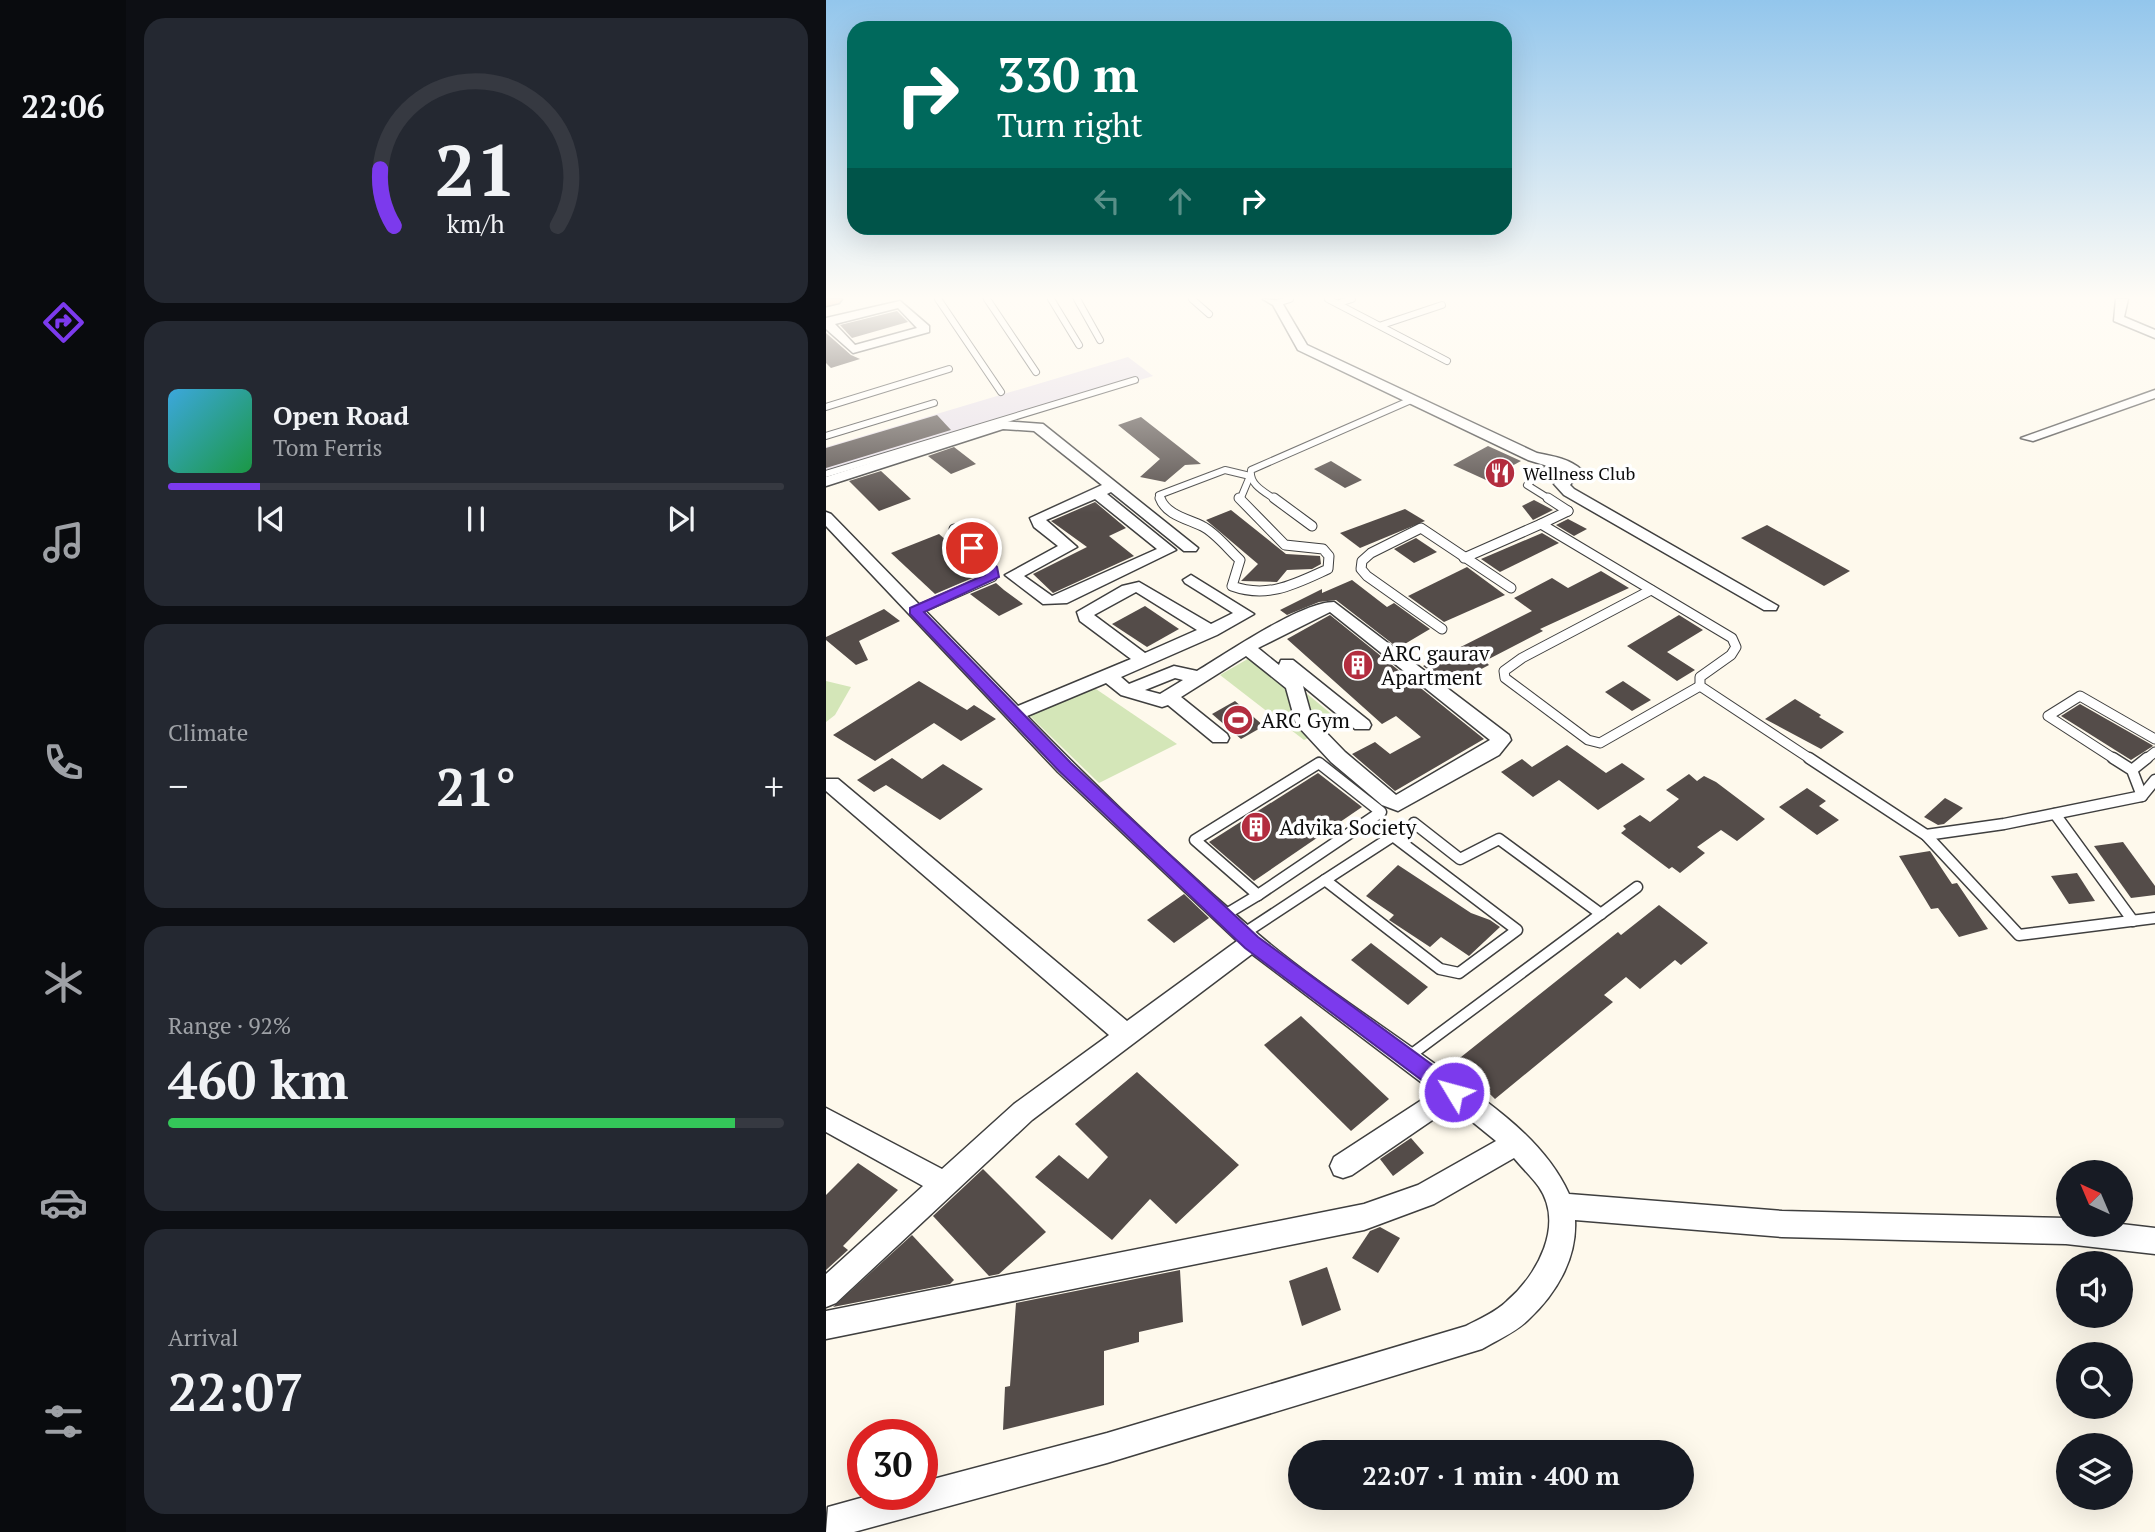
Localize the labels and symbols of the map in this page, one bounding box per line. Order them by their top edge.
restaurant icon: Wellness Club [1483,456,1517,490]
place label: Wellness Club [1523,461,1636,485]
pin [942,518,1002,578]
place label: ARC gaurav Apartment [1381,639,1490,691]
building icon: ARC gaurav Apartment [1341,648,1375,682]
sports icon: ARC Gym [1221,703,1255,737]
place label: ARC Gym [1261,706,1350,734]
building icon: Advika Society [1239,810,1273,844]
place label: Advika Society [1279,813,1417,841]
position arrow [1417,1055,1491,1129]
north arrow [2056,1160,2133,1237]
speed limit sign: 30 [847,1419,938,1510]

